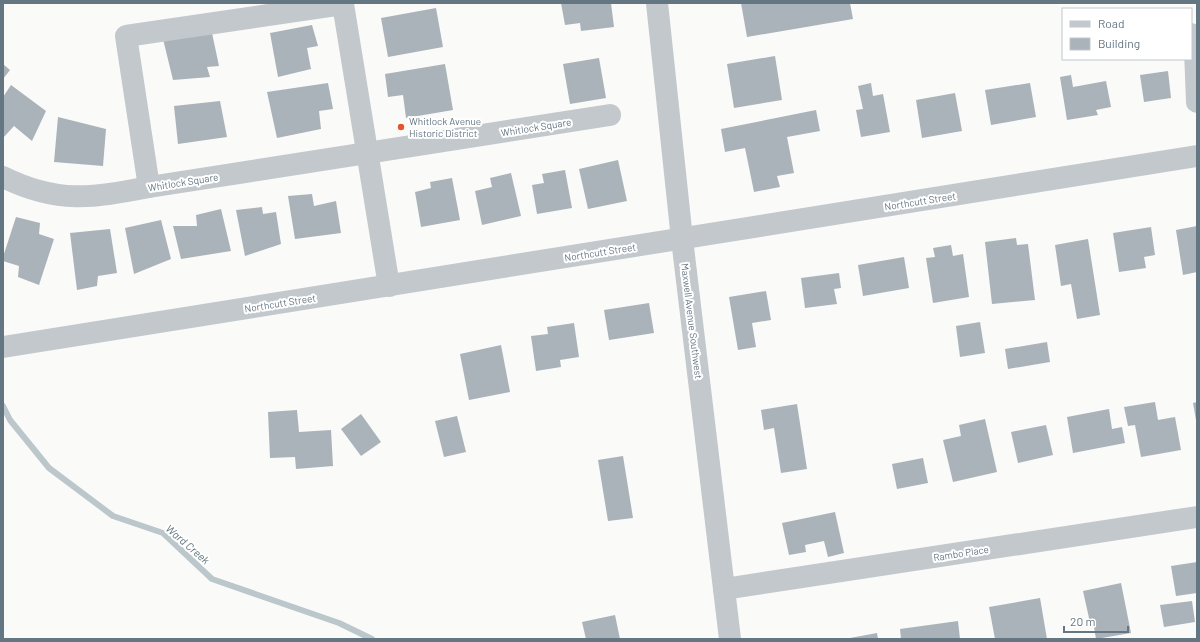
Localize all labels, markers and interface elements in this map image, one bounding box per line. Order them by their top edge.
legend [1062,8,1192,60]
text: Road [1098,16,1125,30]
text: Building [1098,36,1140,50]
place label: Whitlock Avenue Historic District [409,115,481,139]
street label: Whitlock Square [500,116,572,138]
marker: Whitlock Avenue Historic District [396,122,406,132]
street label: Whitlock Square [147,171,219,193]
street label: Northcutt Street [883,189,957,213]
street label: Northcutt Street [563,240,637,264]
street label: Maxwell Avenue Southwest [679,263,705,380]
street label: Northcutt Street [243,291,317,315]
water label: Ward Creek [164,522,213,567]
street label: Rambo Place [932,543,990,563]
scale bar [1064,608,1128,634]
text: 20 m [1070,614,1096,628]

